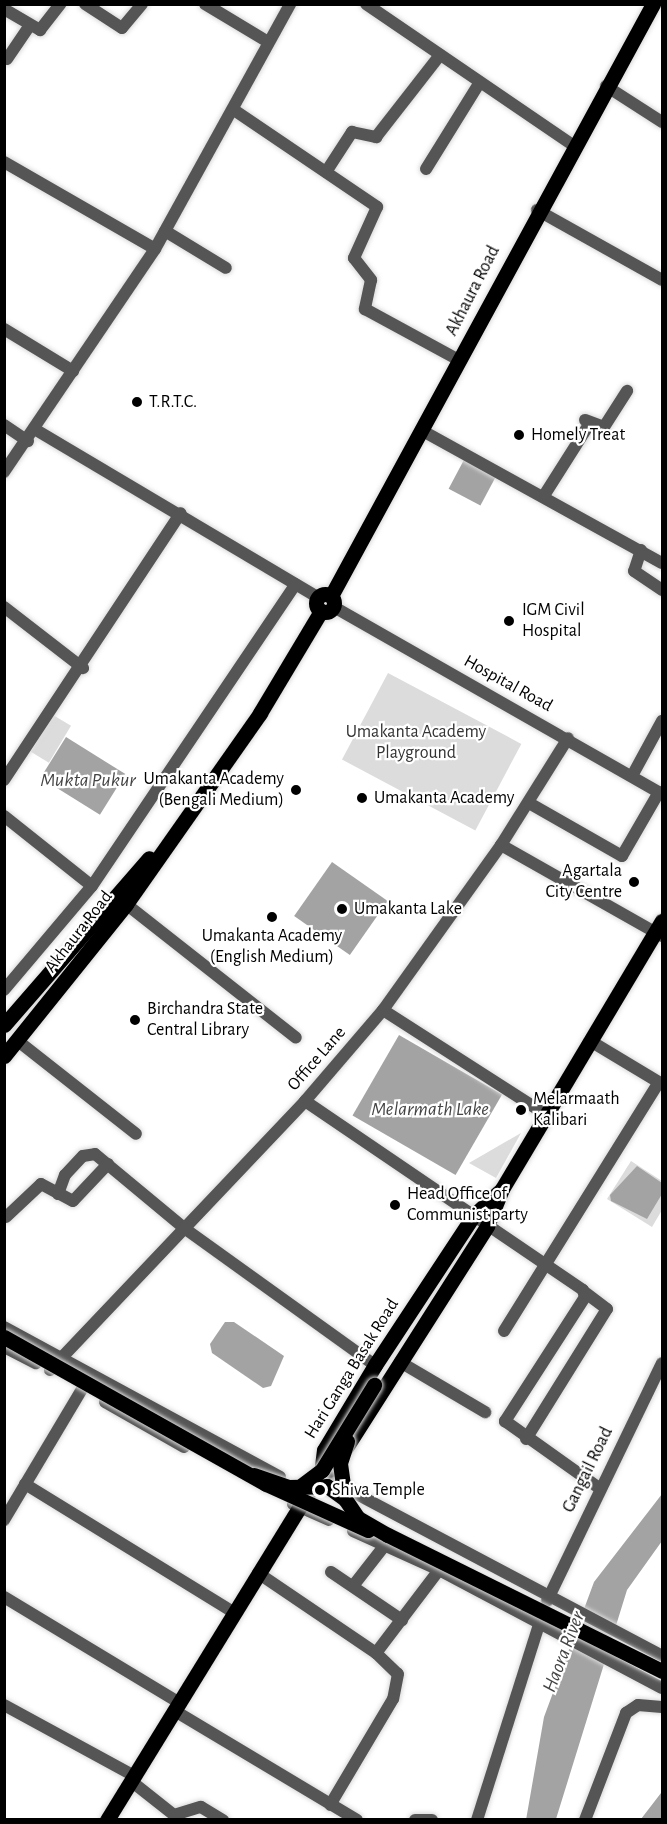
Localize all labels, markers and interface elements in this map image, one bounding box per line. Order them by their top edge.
street label: Akhaura Road [441,242,505,340]
place label: T.R.T.C. [149,391,197,413]
marker: T.R.T.C. [130,395,144,409]
place label: Homely Treat [531,424,625,446]
marker: Homely Treat [512,428,526,442]
place label: IGM Civil Hospital [522,600,585,642]
marker: IGM Civil Hospital [500,612,518,630]
street label: Hospital Road [460,651,556,717]
park label: Umakanta Academy Playground [346,722,486,764]
water label: Mukta Pukur [40,768,136,792]
place label: Umakanta Academy (Bengali Medium) [144,769,284,812]
marker: Umakanta Academy (Bengali Medium) [289,783,303,797]
place label: Umakanta Academy [374,787,514,809]
marker: Umakanta Academy [355,791,369,805]
place label: Agartala City Centre [545,861,622,904]
marker: Agartala City Centre [627,875,641,889]
street label: Akhaura Road [40,887,118,977]
place label: Umakanta Lake [354,898,462,920]
marker: Umakanta Lake [335,902,349,916]
marker: Umakanta Academy (English Medium) [265,910,279,924]
place label: Umakanta Academy (English Medium) [202,926,342,968]
place label: Birchandra State Central Library [147,999,263,1042]
marker: Birchandra State Central Library [128,1013,142,1027]
street label: Office Lane [283,1022,351,1096]
place label: Melarmaath Kalibari [533,1089,620,1132]
water label: Melarmath Lake [371,1097,489,1121]
marker: Melarmaath Kalibari [514,1103,528,1117]
place label: Head Office of Communist party [407,1184,528,1226]
marker: Head Office of Communist party [388,1198,402,1212]
street label: Hari Ganga Basak Road [300,1295,404,1443]
street label: Gangail Road [558,1424,618,1516]
place label: Shiva Temple [332,1479,425,1501]
marker: Shiva Temple [313,1483,327,1497]
water label: Haora River [538,1608,590,1696]

